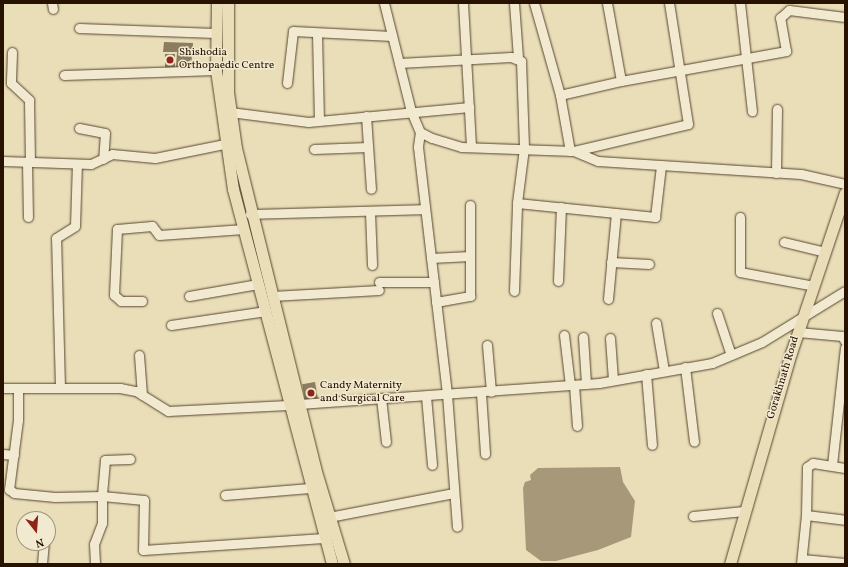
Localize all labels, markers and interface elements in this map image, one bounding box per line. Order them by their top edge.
place label: Shishodia Orthopaedic Centre [179,47,274,73]
marker: Shishodia Orthopaedic Centre [164,54,176,66]
street label: Gorakhnath Road [765,335,803,421]
place label: Candy Maternity and Surgical Care [320,380,405,406]
marker: Candy Maternity and Surgical Care [305,387,317,399]
north arrow [16,511,56,551]
text: N [33,534,45,550]

